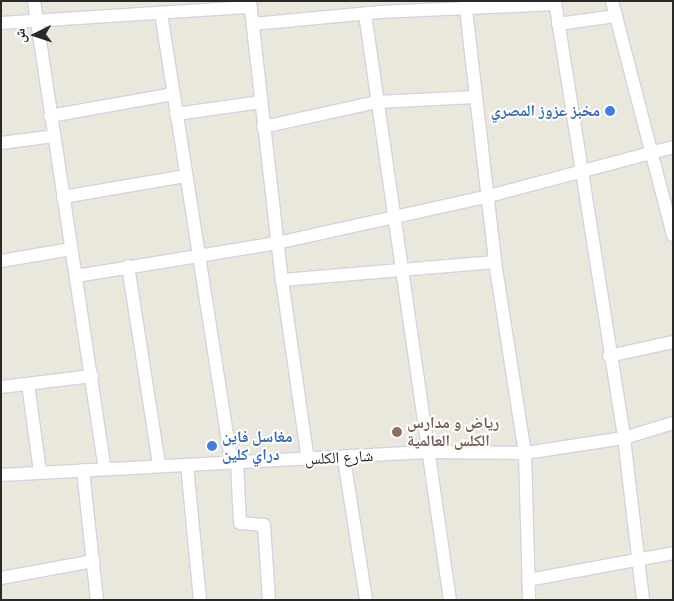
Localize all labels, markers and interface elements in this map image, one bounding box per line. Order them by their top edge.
north arrow [10,10,60,60]
text: ش [11,28,30,44]
place label: مخبز عزوز المصري [490,101,600,121]
marker: مخبز عزوز المصري [604,105,616,117]
place label: رياض و مدارس الكلس العالمية [407,413,499,451]
marker: رياض و مدارس الكلس العالمية [391,426,403,438]
place label: مغاسل فاين دراي كلين [222,427,293,465]
marker: مغاسل فاين دراي كلين [206,440,218,452]
street label: شارع الكلس [304,447,374,469]

